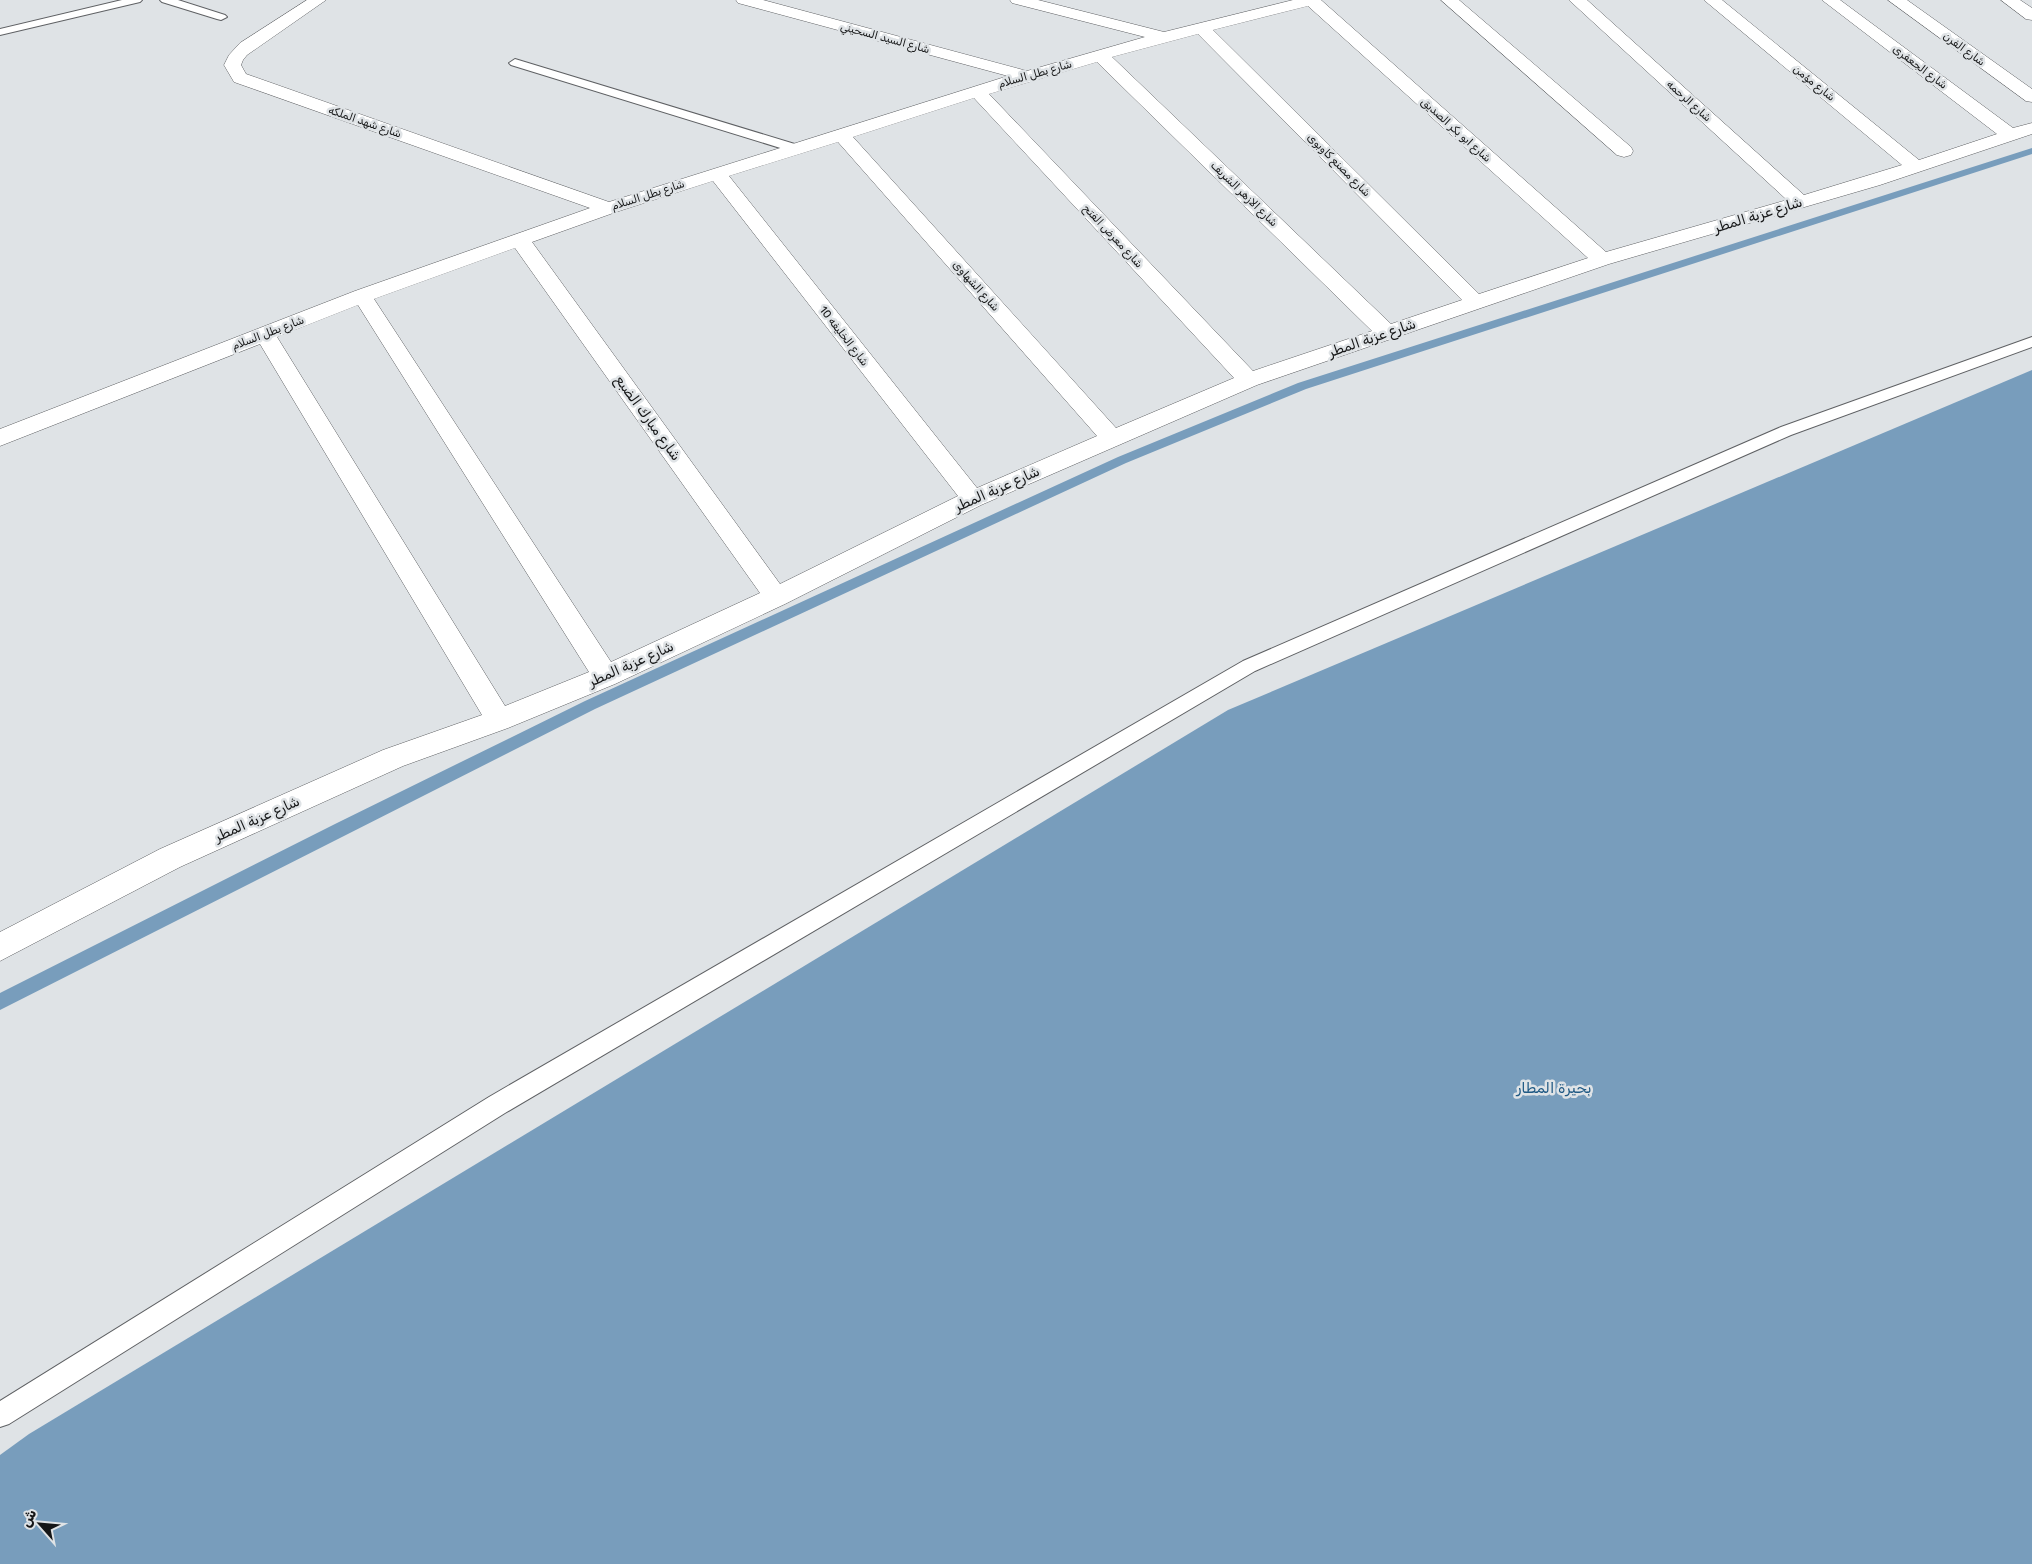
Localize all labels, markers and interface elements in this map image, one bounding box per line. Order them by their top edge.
street label: شارع السيد السحيني [838,20,931,58]
street label: شارع الفرن [1939,29,1988,70]
street label: شارع الجعفرى [1889,42,1950,93]
street label: شارع بطل السلام [997,57,1074,93]
street label: شارع مؤمن [1789,62,1838,105]
street label: شارع الرحمه [1663,78,1714,126]
street label: شارع ابو بكر الصديق [1417,95,1494,166]
street label: شارع شهد الملكه [326,103,403,142]
street label: شارع مصنع كاوبوى [1303,131,1373,201]
street label: شارع الازهر الشريف [1206,159,1280,231]
street label: شارع بطل السلام [610,177,687,215]
street label: شارع عزبة المطر [1711,193,1805,239]
street label: شارع معرض الفتح [1079,202,1146,272]
street label: شارع الشهاوى [949,258,1002,315]
street label: شارع الخليفه 10 [815,304,871,370]
street label: شارع بطل السلام [230,313,306,355]
street label: شارع عزبة المطر [1325,315,1419,363]
street label: شارع مبارك الضبع [610,372,685,465]
street label: شارع عزبة المطر [951,463,1043,518]
street label: شارع عزبة المطر [585,638,677,693]
street label: شارع عزبة المطر [211,793,303,848]
water label: بحيرة المطار [1515,1079,1592,1097]
north arrow [15,1499,65,1549]
text: ش [17,1506,41,1530]

